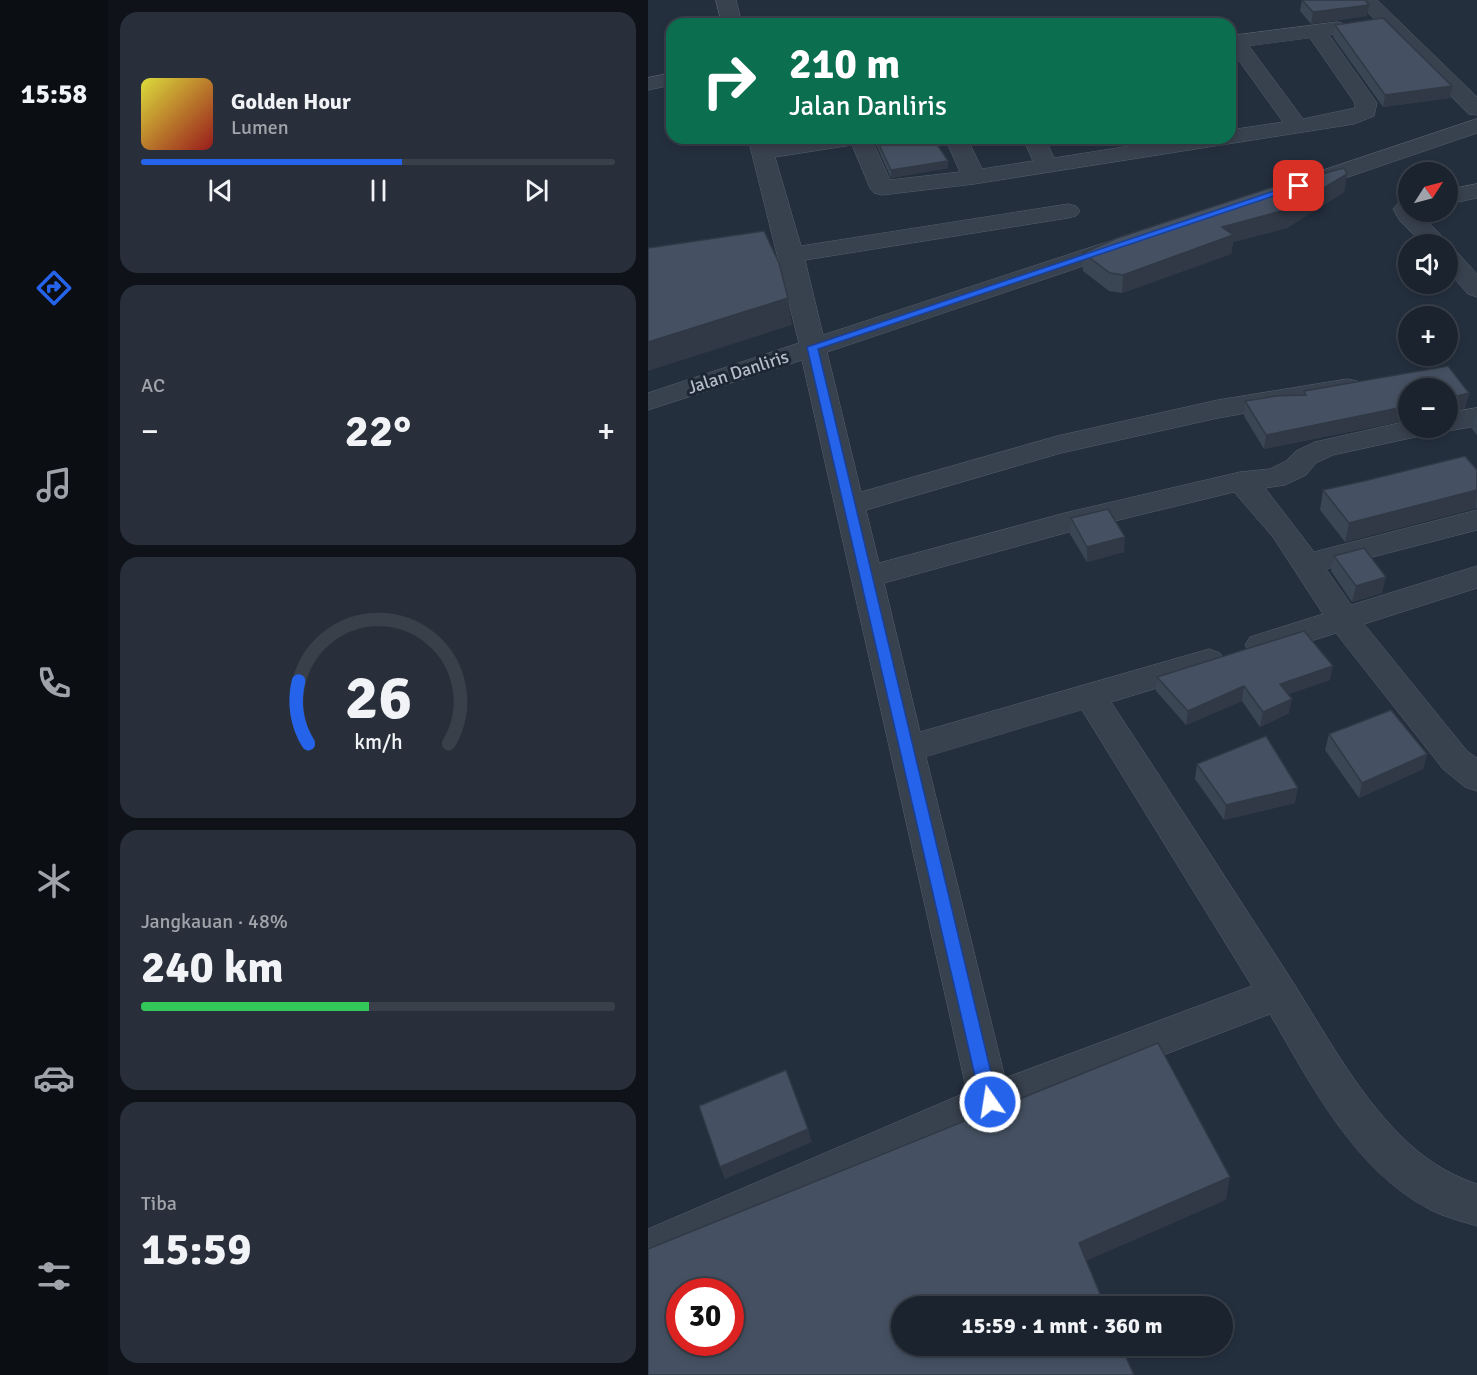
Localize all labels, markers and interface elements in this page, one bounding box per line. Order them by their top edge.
text: 210 m [789,39,900,90]
icon: right [690,42,768,120]
text: 15:58 [21,78,87,111]
text: Golden Hour [231,88,351,115]
text: Jalan Danliris [789,90,947,123]
text: Lumen [231,115,289,140]
pin [1273,160,1324,211]
north arrow [1398,162,1458,222]
map controls [1398,162,1458,438]
icon: arrive [1282,169,1315,202]
icon: previous [204,174,237,207]
icon: pause [362,174,395,207]
icon: next [520,174,553,207]
button: sound [1398,234,1458,294]
icon: directions [33,267,75,309]
button: + [1398,306,1458,366]
street label: Jalan Danliris [685,345,792,399]
text: AC [141,373,165,398]
button: − [1398,378,1458,438]
text: 22° [345,404,411,459]
text: − [141,411,159,452]
text: + [597,411,615,452]
icon: music [33,464,75,506]
text: 26 [344,660,412,737]
icon: phone [33,662,75,704]
text: km/h [354,730,402,756]
icon: climate [33,860,75,902]
text: Jangkauan · 48% [141,909,288,934]
text: 240 km [141,940,284,995]
icon: car [33,1057,75,1099]
position arrow [958,1070,1022,1134]
text: Tiba [141,1191,177,1216]
text: 15:59 [141,1222,251,1277]
icon: filters [33,1255,75,1297]
speed limit sign: 30 [666,1278,744,1356]
text: 15:59 · 1 mnt · 360 m [962,1312,1162,1339]

